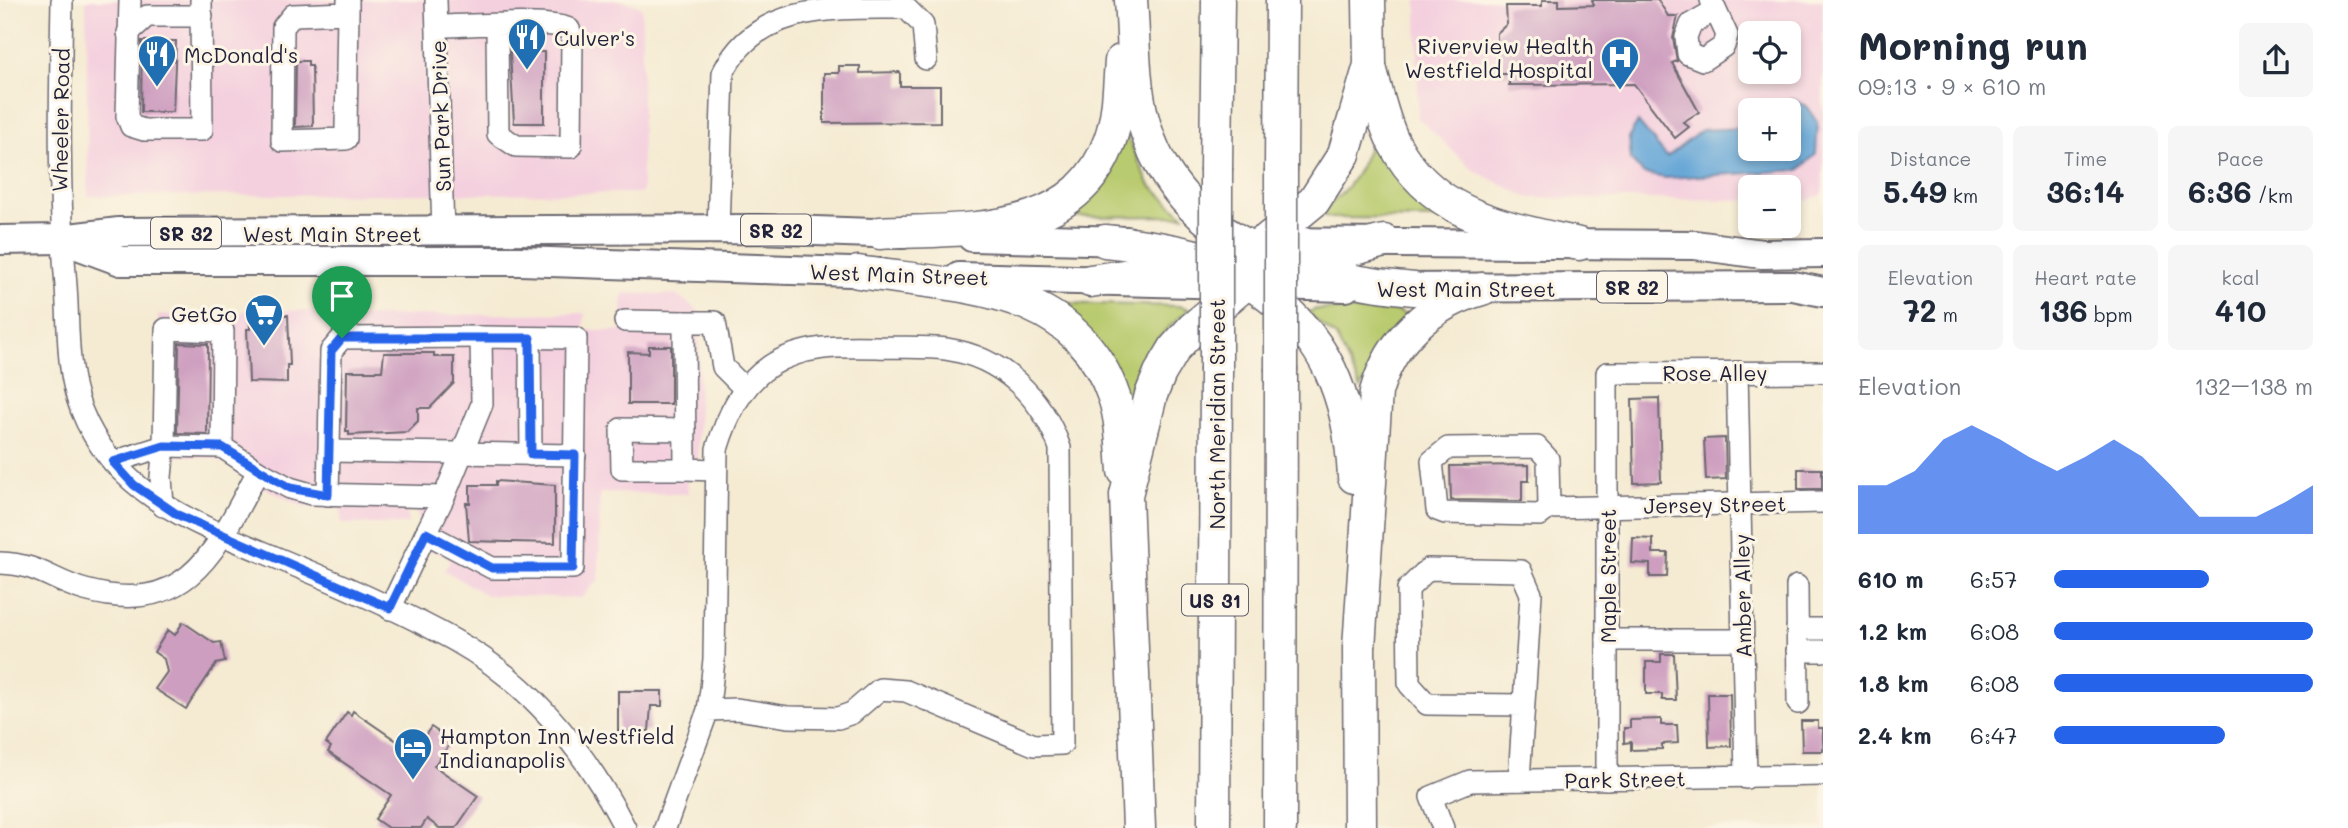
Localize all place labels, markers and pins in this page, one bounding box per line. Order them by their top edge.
restaurant icon: Culver's [506,16,548,71]
place label: Culver's [554,24,635,51]
place label: Riverview Health Westfield Hospital [1405,32,1593,83]
restaurant icon: McDonald's [136,33,178,88]
hospital icon: Riverview Health Westfield Hospital [1599,36,1641,91]
place label: McDonald's [184,41,298,68]
pin [312,266,372,338]
supermarket icon: GetGo [243,292,285,347]
place label: GetGo [171,300,237,327]
place label: Hampton Inn Westfield Indianapolis [440,722,674,773]
hotel icon: Hampton Inn Westfield Indianapolis [392,726,434,781]

